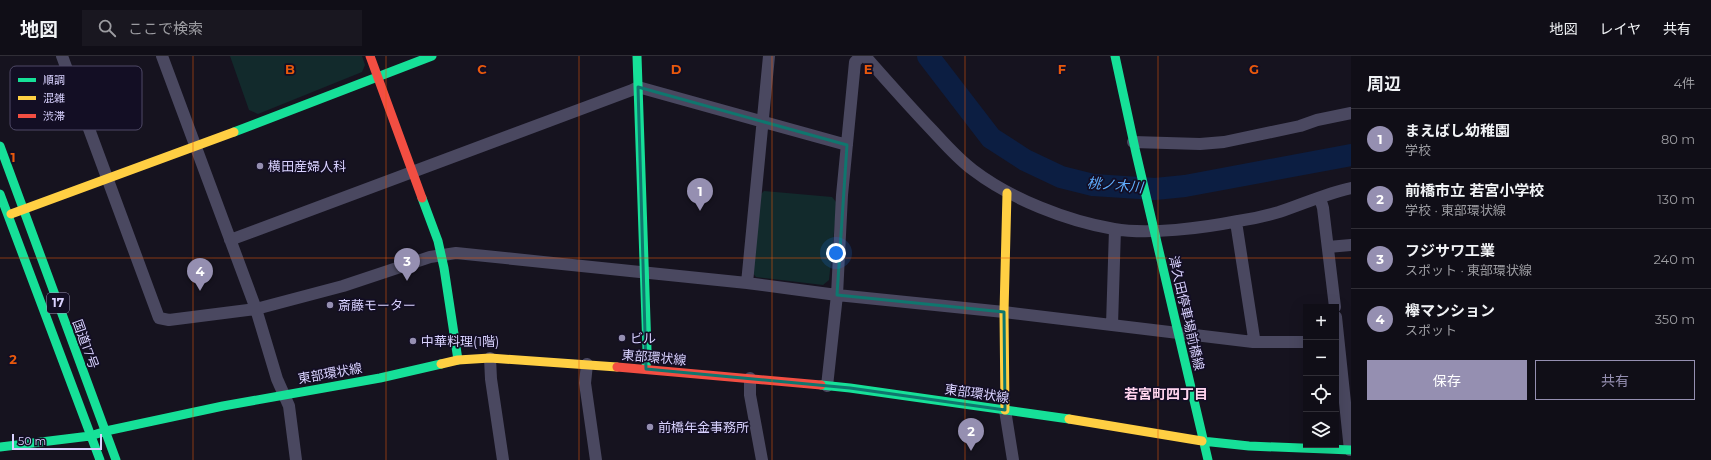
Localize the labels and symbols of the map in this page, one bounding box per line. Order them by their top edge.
text: B [285,61,295,77]
text: C [477,61,487,77]
text: D [671,61,682,77]
text: E [864,61,873,77]
text: F [1058,61,1066,77]
text: G [1249,61,1259,77]
legend [10,66,142,130]
text: 順調 [43,73,65,87]
text: 混雑 [43,91,65,105]
text: 渋滞 [43,109,65,123]
text: 1 [10,149,16,165]
place label: 横田産婦人科 [268,158,346,174]
marker: 横田産婦人科 [255,161,265,171]
water label: 桃ノ木川 [1086,174,1146,197]
pin: 1 [687,178,713,211]
your location [826,243,846,263]
pin: 3 [394,248,420,281]
street label: 津久田停車場前橋線 [1166,254,1208,372]
pin: 4 [187,258,213,291]
road number: 17 [47,293,69,313]
place label: 斎藤モーター [338,297,416,313]
marker: 斎藤モーター [325,300,335,310]
street label: 国道17号 [70,317,102,371]
place label: ビル [630,330,656,346]
place label: 中華料理(1階) [421,333,499,349]
marker: ビル [617,333,627,343]
marker: 中華料理(1階) [408,336,418,346]
street label: 東部環状線 [621,346,687,368]
text: 2 [9,351,17,367]
street label: 東部環状線 [297,359,363,387]
street label: 東部環状線 [944,381,1010,405]
district label: 若宮町四丁目 [1124,385,1208,403]
pin: 2 [958,418,984,451]
place label: 前橋年金事務所 [658,419,749,435]
marker: 前橋年金事務所 [645,422,655,432]
scale bar [12,432,102,451]

